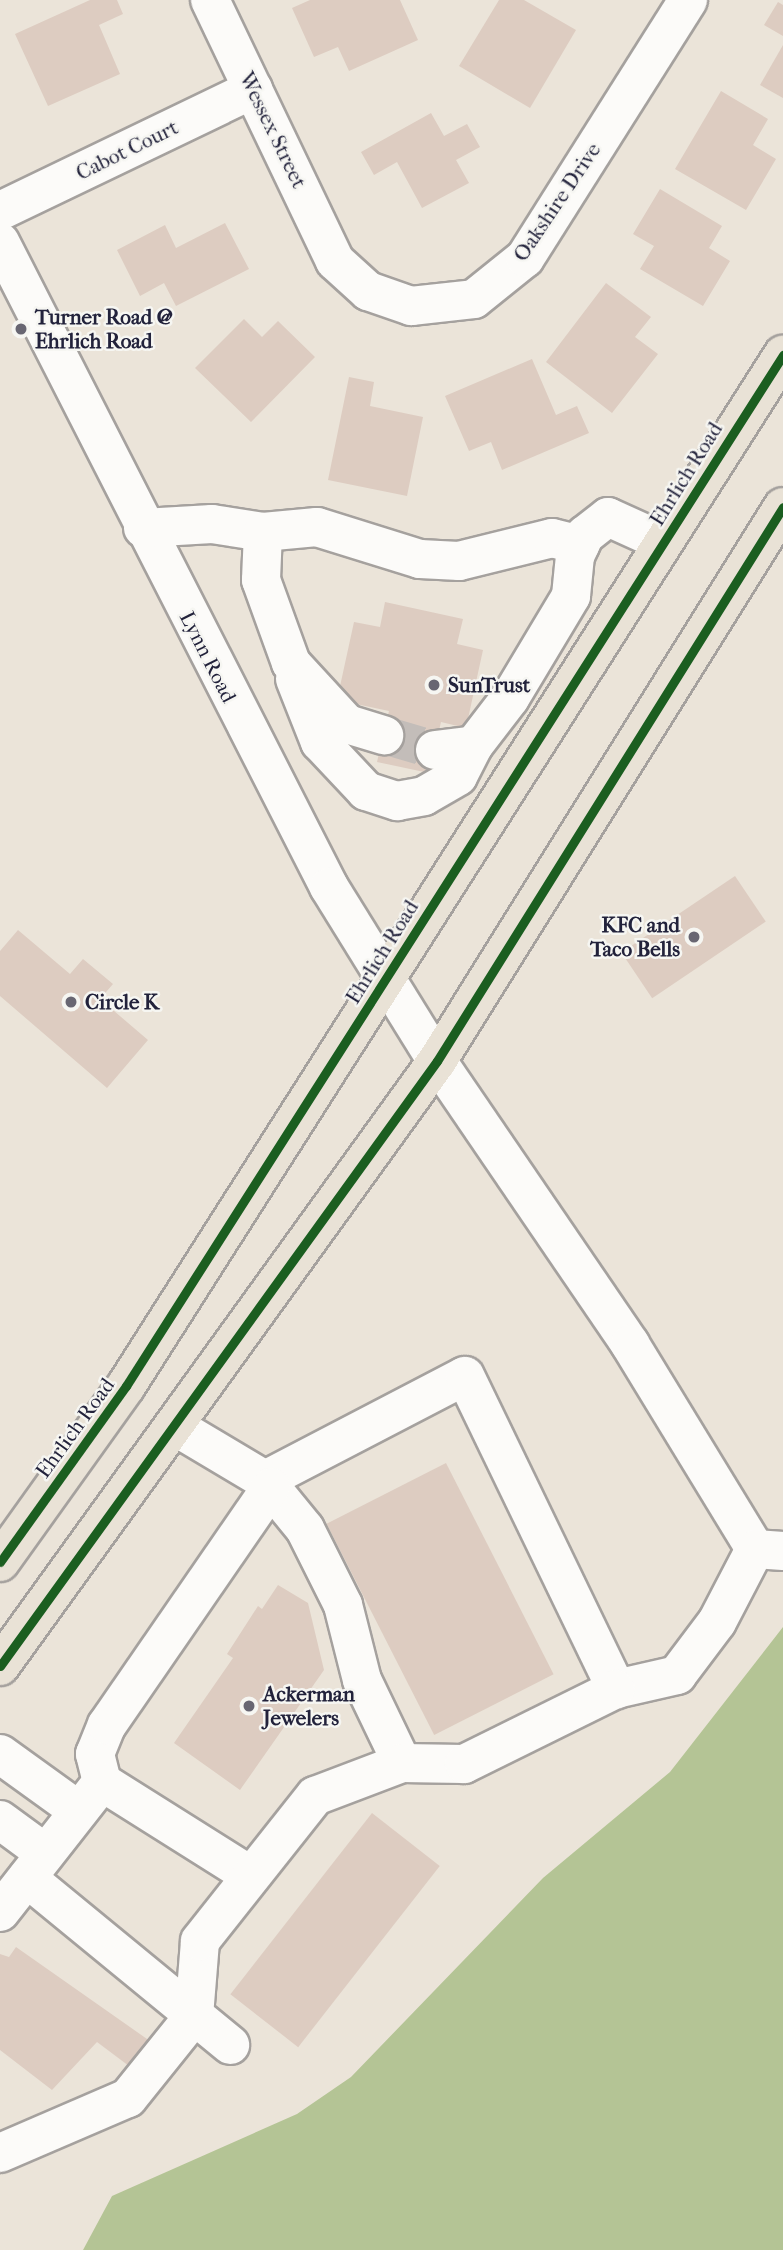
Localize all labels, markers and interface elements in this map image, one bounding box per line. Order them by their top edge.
street label: Wessex Street [234,68,312,192]
street label: Cabot Court [72,114,182,186]
street label: Oakshire Drive [508,138,606,266]
place label: Turner Road @ Ehrlich Road [35,304,172,354]
marker: Turner Road @ Ehrlich Road [13,321,29,337]
street label: Ehrlich Road [644,418,728,530]
street label: Lynn Road [174,607,242,707]
place label: SunTrust [448,672,530,698]
marker: SunTrust [426,677,442,693]
street label: Ehrlich Road [340,896,424,1008]
place label: KFC and Taco Bells [590,912,680,962]
marker: KFC and Taco Bells [686,929,702,945]
place label: Circle K [85,989,159,1015]
marker: Circle K [63,994,79,1010]
street label: Ehrlich Road [30,1373,120,1483]
place label: Ackerman Jewelers [263,1681,355,1731]
marker: Ackerman Jewelers [241,1698,257,1714]

